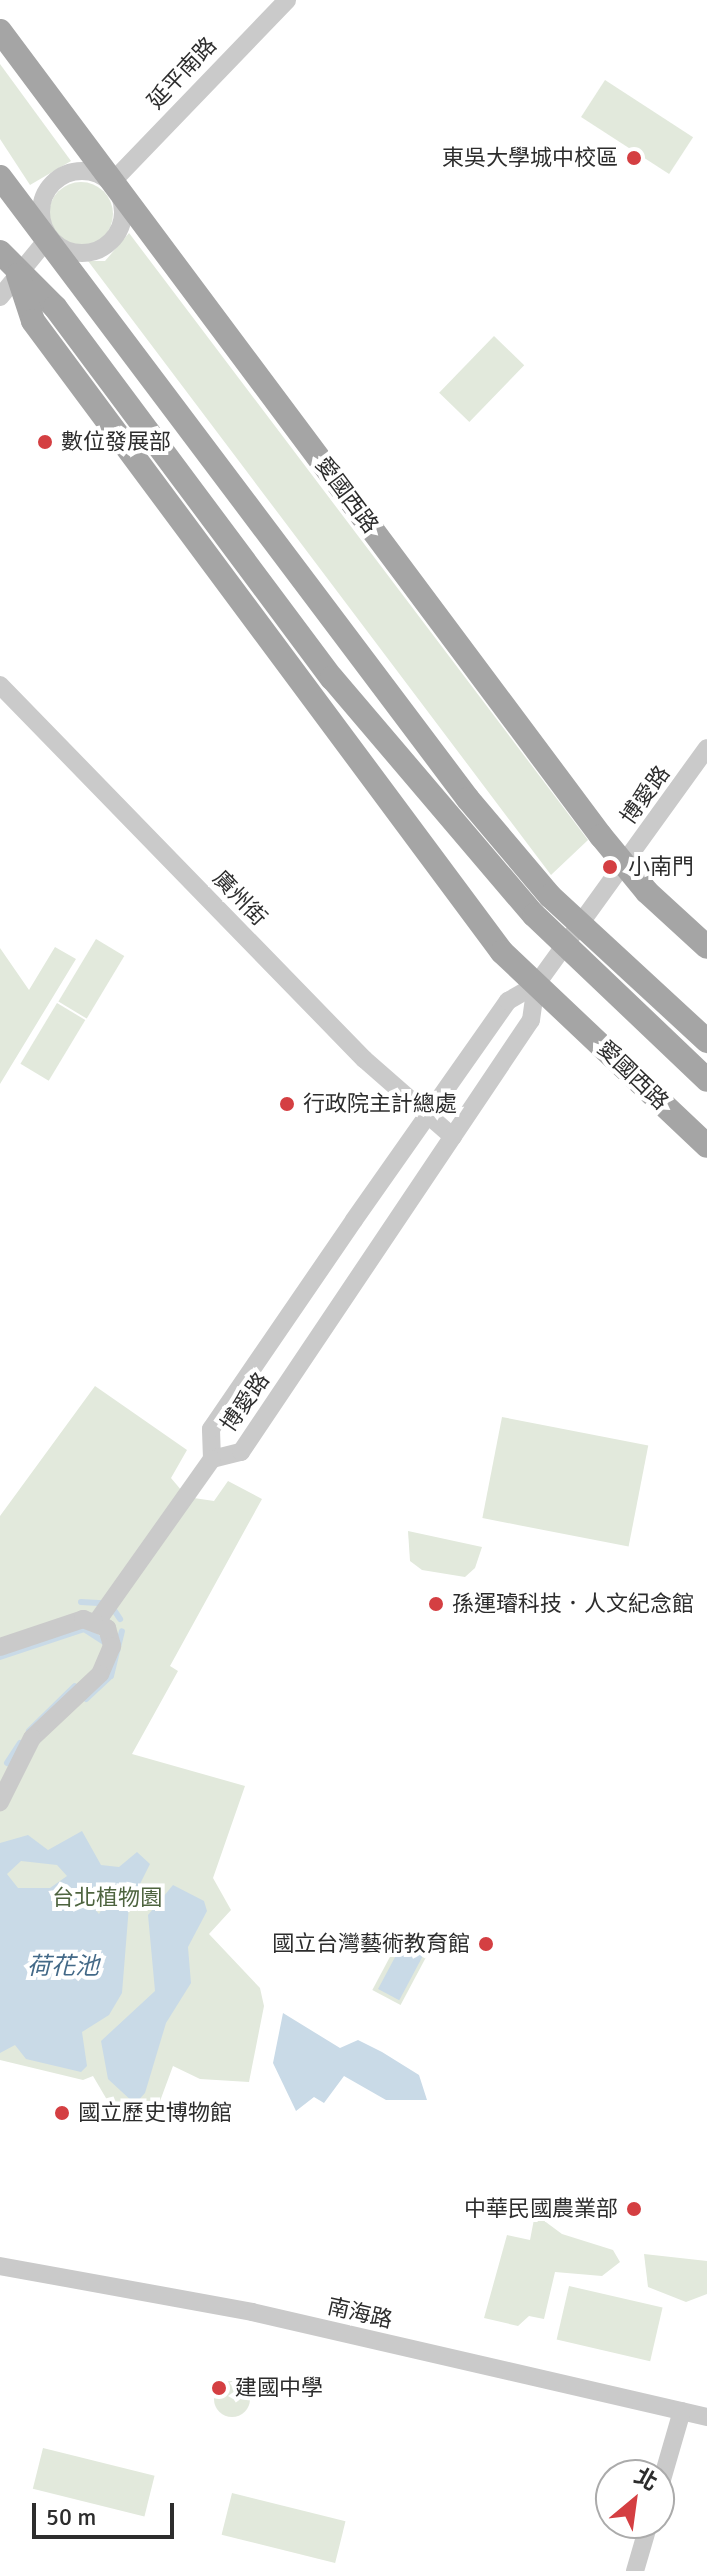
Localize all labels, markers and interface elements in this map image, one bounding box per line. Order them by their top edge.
street label: 延平南路 [142,32,222,114]
place label: 東吳大學城中校區 [442,145,618,171]
marker: 東吳大學城中校區 [625,149,643,167]
place label: 數位發展部 [61,429,171,455]
marker: 數位發展部 [36,433,54,451]
street label: 愛國西路 [310,452,384,538]
street label: 博愛路 [615,761,675,829]
place label: 小南門 [628,854,694,880]
marker: 小南門 [599,856,621,878]
street label: 廣州街 [208,865,272,931]
street label: 愛國西路 [592,1035,674,1115]
place label: 行政院主計總處 [303,1091,457,1117]
marker: 行政院主計總處 [278,1095,296,1113]
street label: 博愛路 [215,1367,275,1437]
place label: 孫運璿科技．人文紀念館 [452,1591,694,1617]
marker: 孫運璿科技．人文紀念館 [427,1595,445,1613]
park label: 台北植物園 [52,1885,162,1911]
place label: 國立台灣藝術教育館 [272,1931,470,1957]
marker: 國立台灣藝術教育館 [477,1935,495,1953]
water label: 荷花池 [27,1953,99,1981]
place label: 國立歷史博物館 [78,2100,232,2126]
marker: 國立歷史博物館 [53,2104,71,2122]
place label: 中華民國農業部 [464,2196,618,2222]
marker: 中華民國農業部 [625,2200,643,2218]
street label: 南海路 [325,2293,395,2333]
place label: 建國中學 [235,2375,323,2401]
marker: 建國中學 [210,2379,228,2397]
north arrow [595,2459,675,2539]
text: 北 [630,2462,662,2496]
scale bar [36,2487,178,2537]
text: 50 m [46,2502,96,2532]

